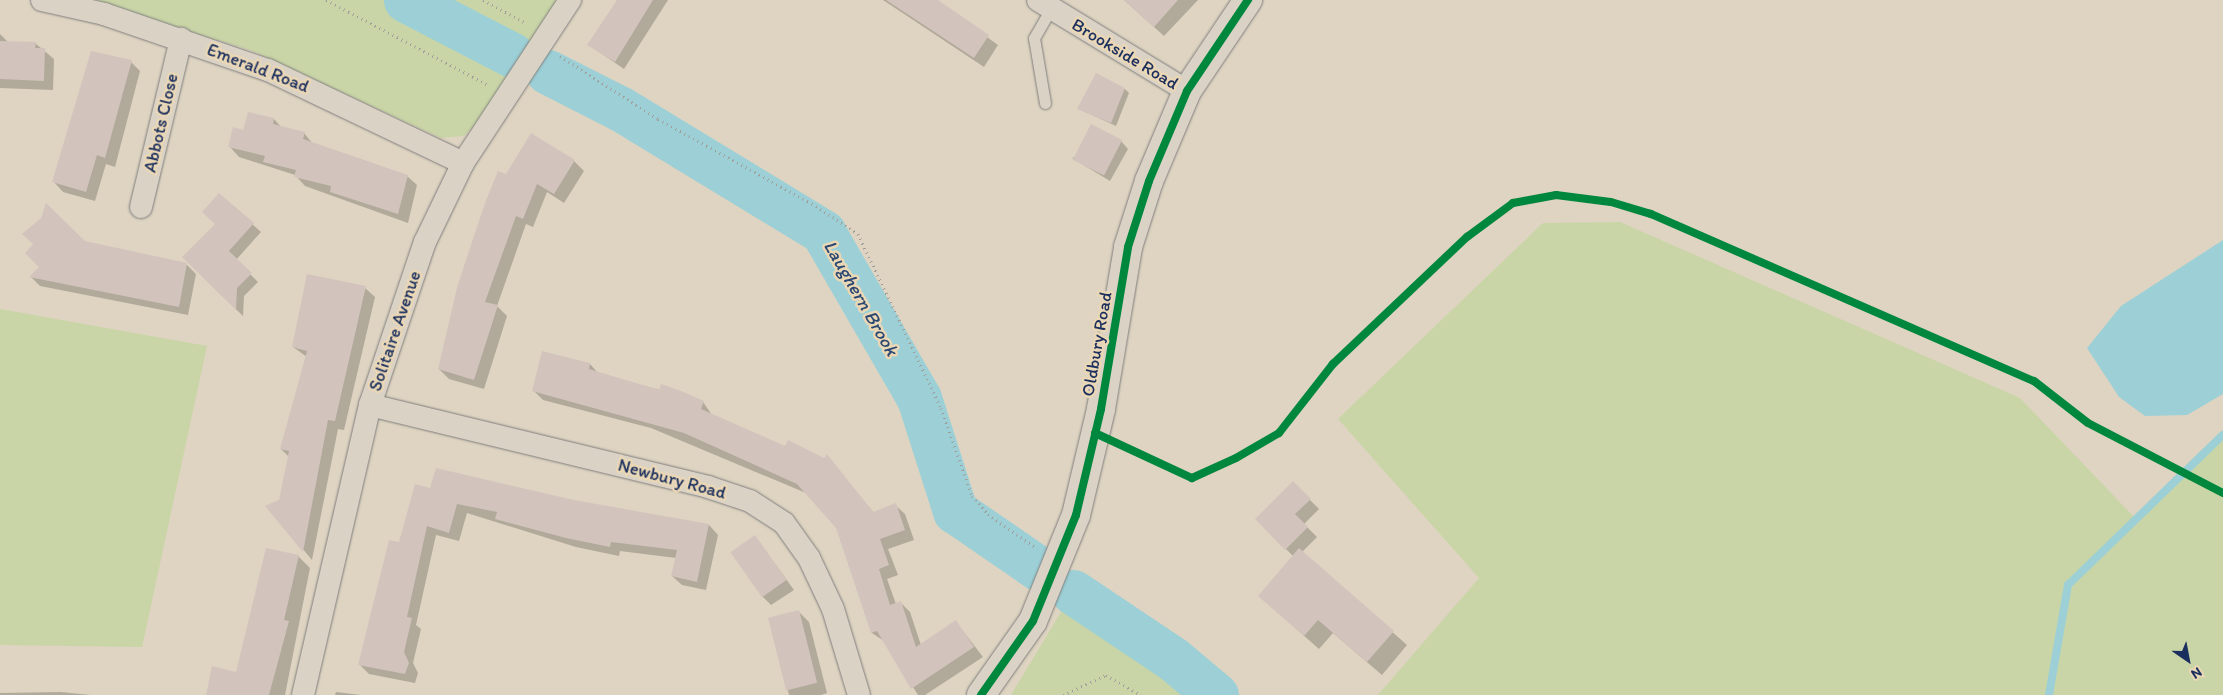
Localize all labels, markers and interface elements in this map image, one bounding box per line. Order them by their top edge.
street label: Brookside Road [1068,14,1182,94]
street label: Emerald Road [204,39,312,97]
street label: Abbots Close [139,71,183,175]
water label: Laughern Brook [819,236,903,360]
street label: Solitaire Avenue [364,268,426,394]
street label: Oldbury Road [1077,290,1117,398]
street label: Newbury Road [616,454,728,504]
north arrow [2163,635,2213,685]
text: N [2188,663,2205,683]

